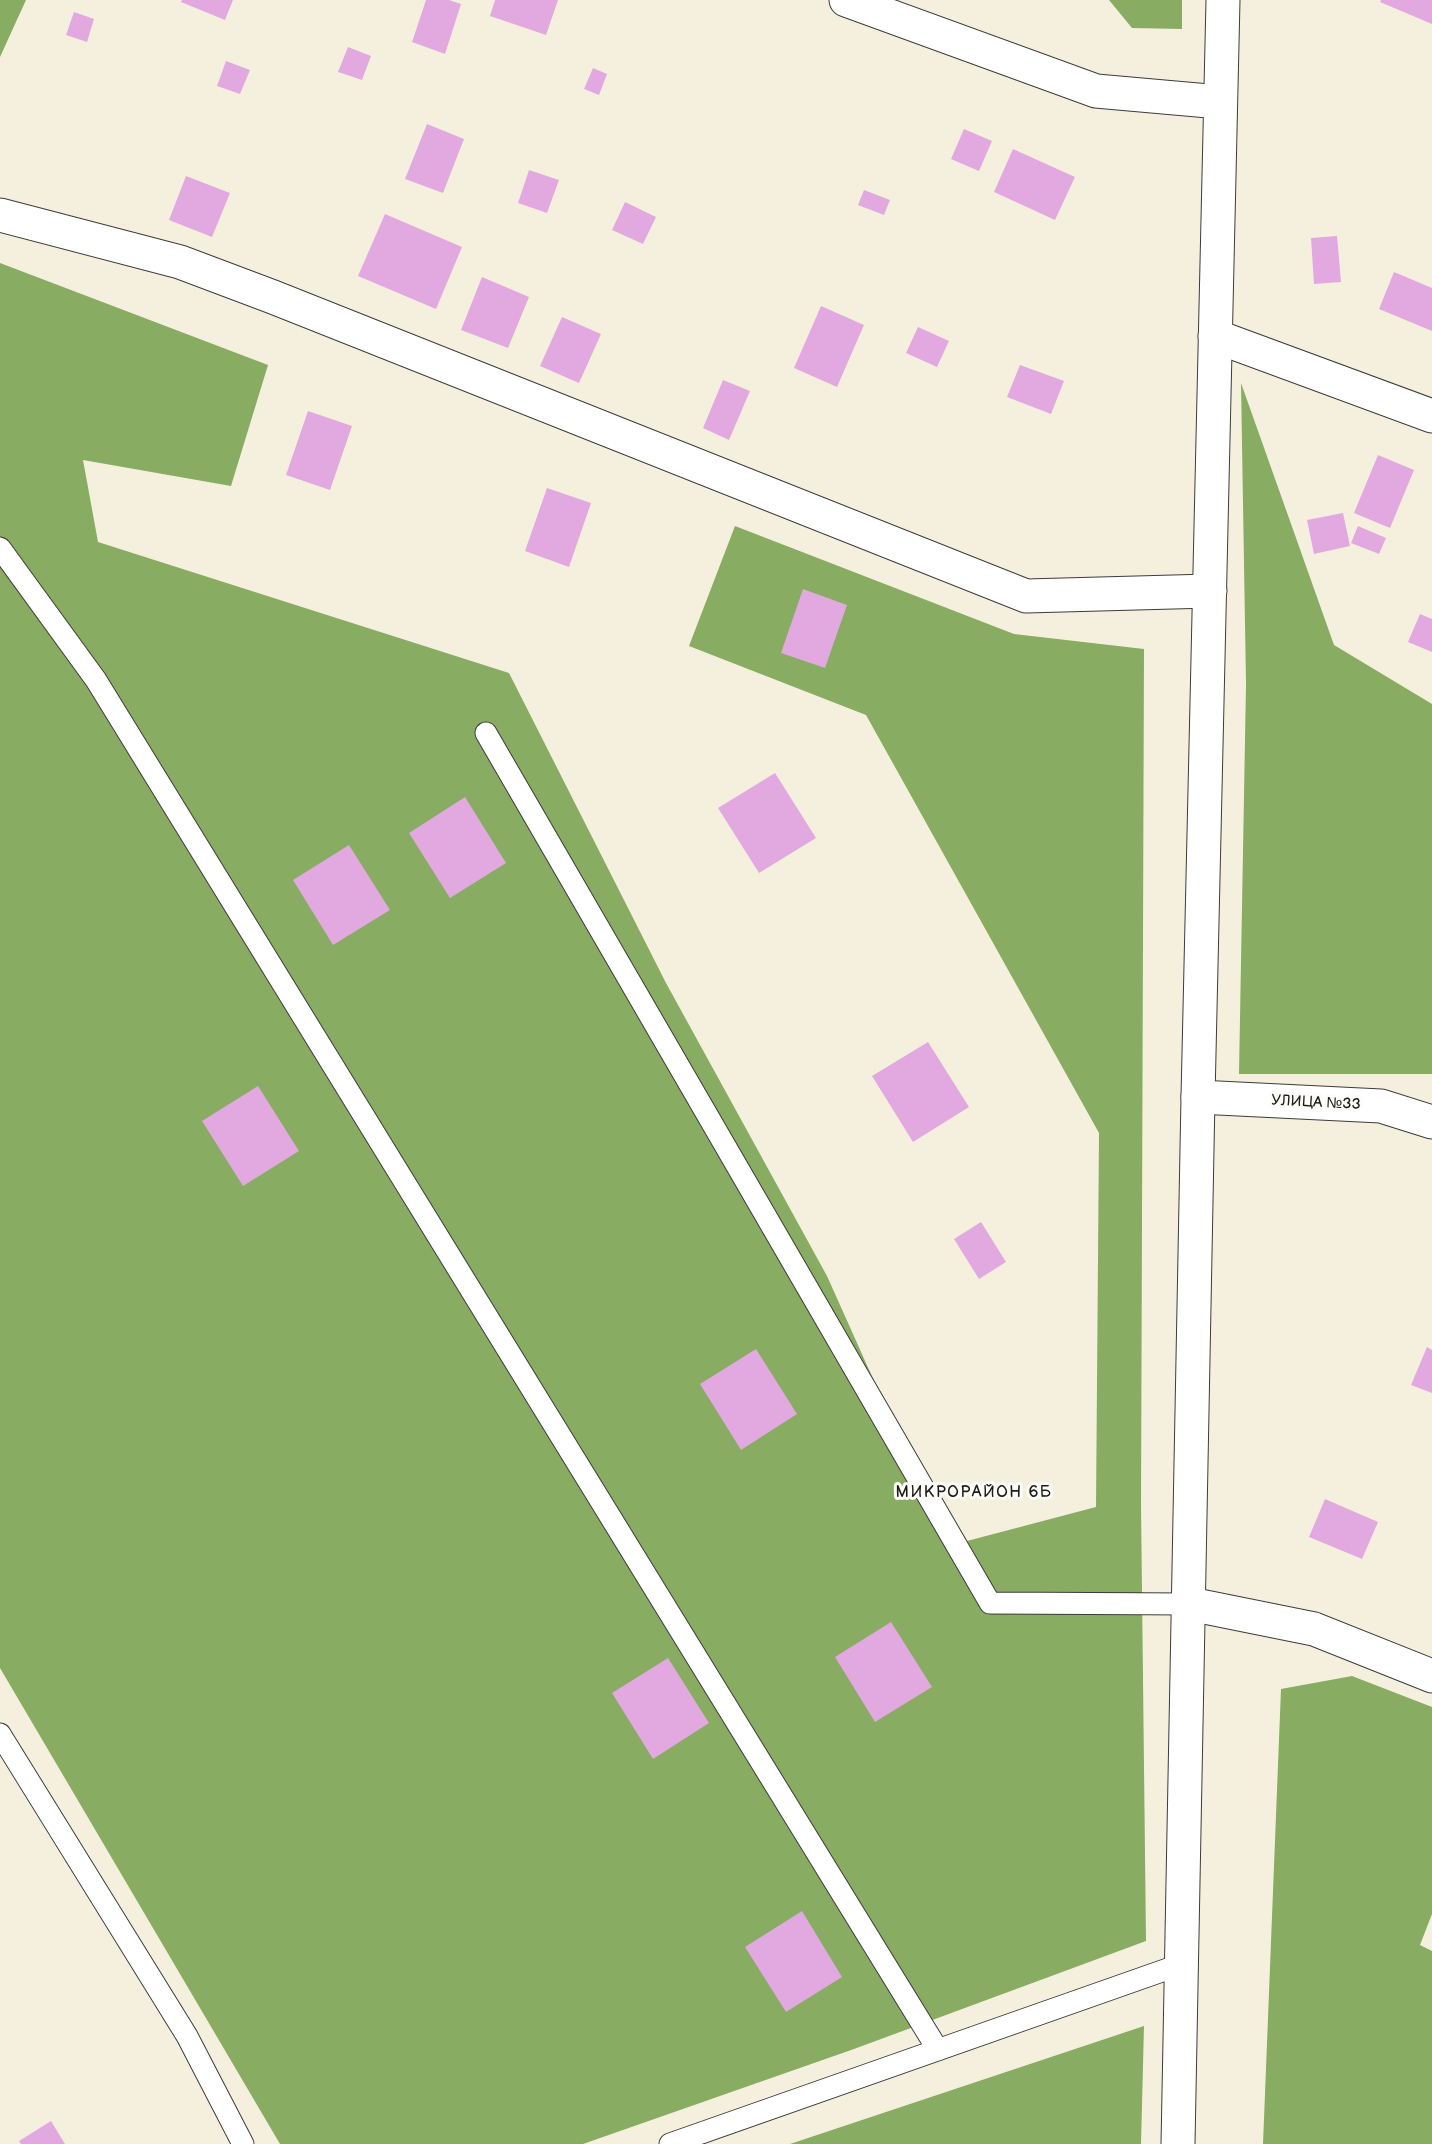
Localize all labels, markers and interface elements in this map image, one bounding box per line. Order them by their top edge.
street label: УЛИЦА №33 [1271,1092,1361,1114]
district label: МИКРОРАЙОН 6Б [896,1483,1052,1503]

